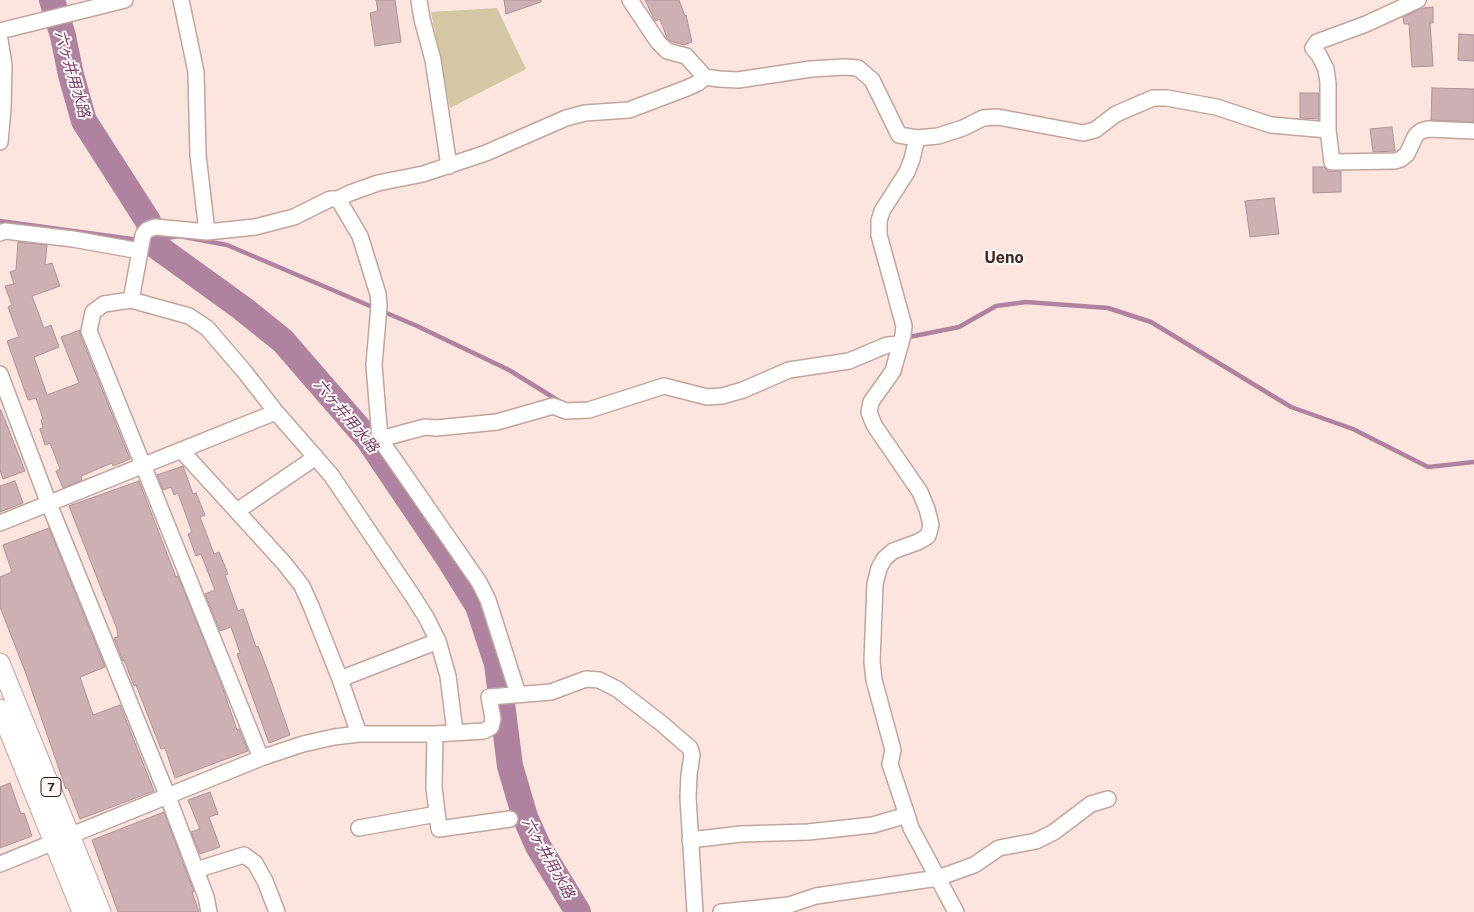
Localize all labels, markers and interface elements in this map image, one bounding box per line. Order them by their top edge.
water label: 六ヶ井用水路 [51,28,93,120]
district label: Ueno [984,248,1024,268]
water label: 六ヶ井用水路 [310,376,382,456]
road number: 7 [41,778,61,796]
water label: 六ヶ井用水路 [518,814,578,902]

